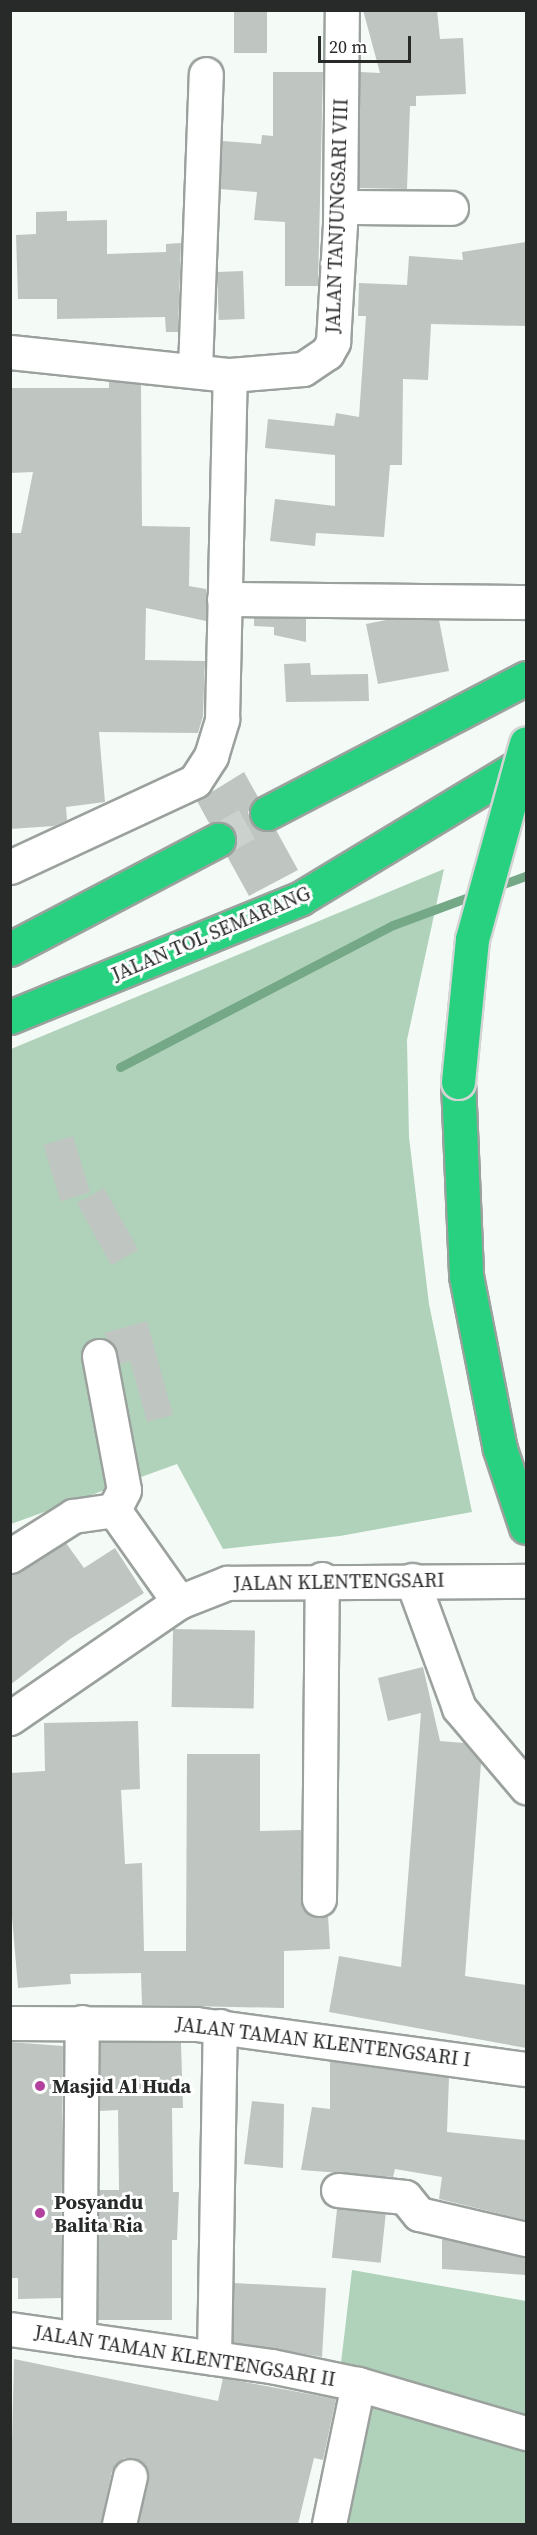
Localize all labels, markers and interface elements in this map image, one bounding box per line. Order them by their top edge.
scale bar [321,24,414,62]
text: 20 m [329,34,367,59]
street label: JALAN TANJUNGSARI VIII [321,98,353,334]
street label: JALAN TOL SEMARANG [108,881,314,987]
street label: JALAN KLENTENGSARI [233,1568,445,1596]
street label: JALAN TAMAN KLENTENGSARI I [174,2012,472,2072]
place label: Masjid Al Huda [52,2074,191,2098]
marker: Masjid Al Huda [33,2079,47,2093]
place label: Posyandu Balita Ria [54,2190,143,2237]
marker: Posyandu Balita Ria [31,2204,49,2222]
street label: JALAN TAMAN KLENTENGSARI II [33,2320,337,2392]

